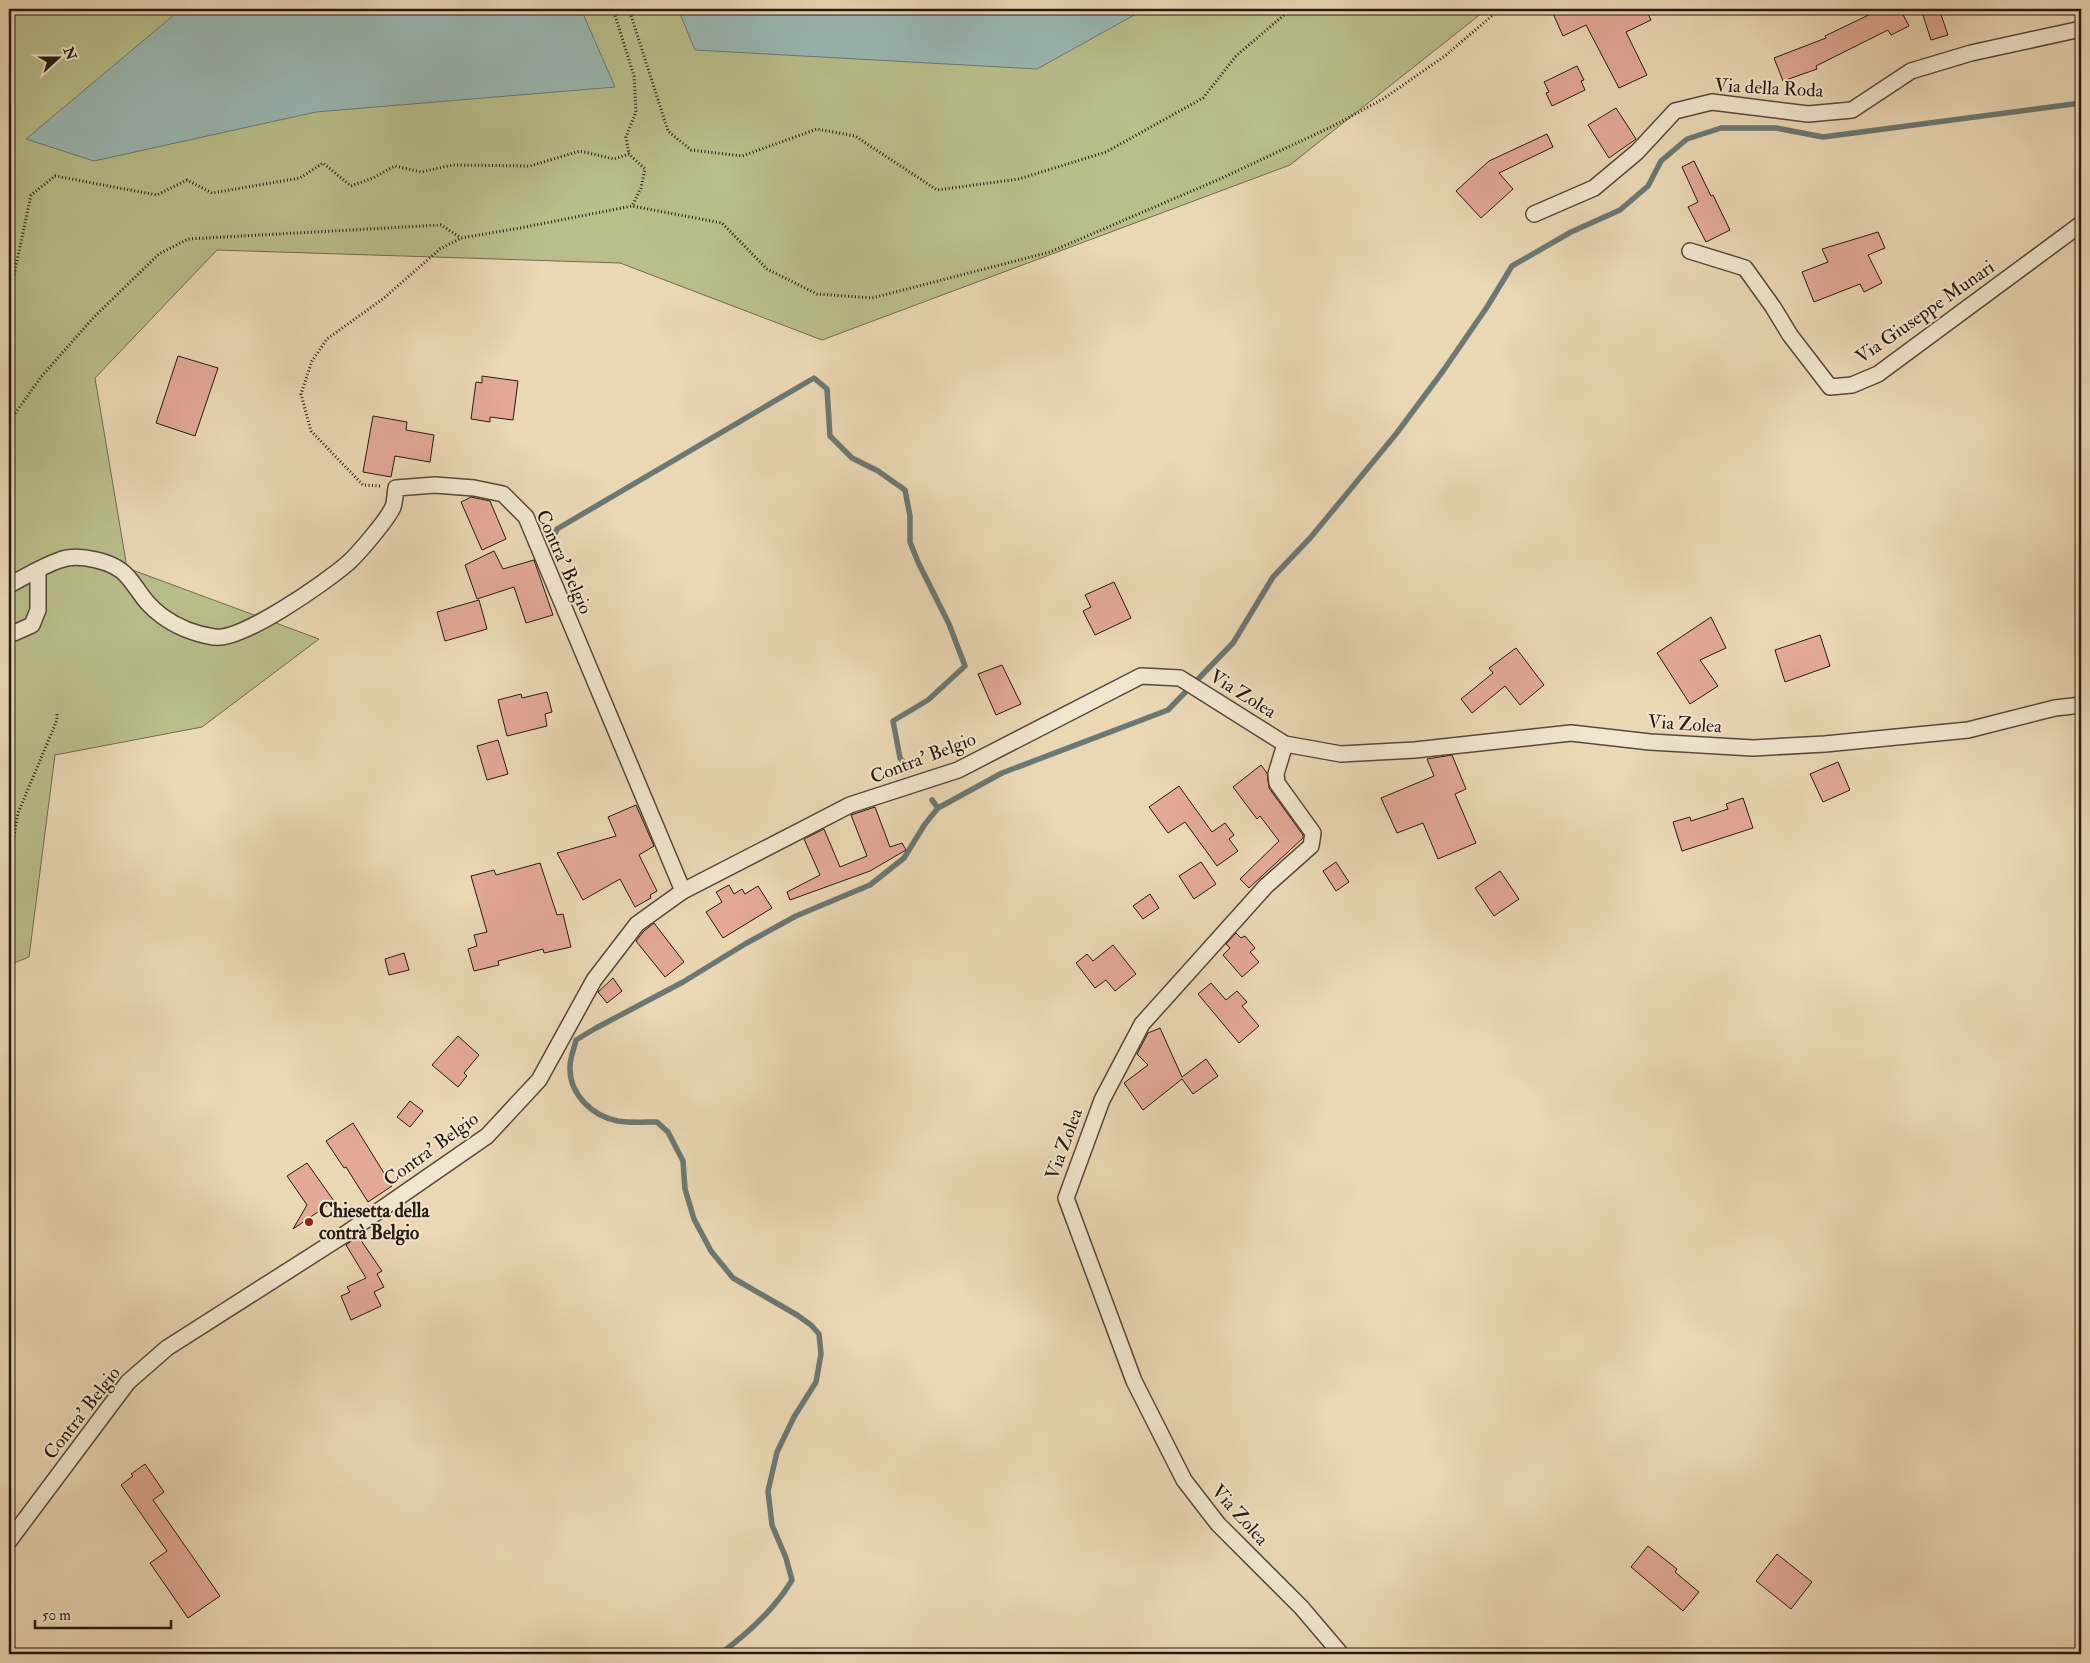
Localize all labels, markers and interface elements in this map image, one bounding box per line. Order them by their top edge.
north arrow [32,32,82,82]
text: N [59,44,80,63]
street label: Via della Roda [1714,73,1824,103]
street label: Via Giuseppe Munari [1851,255,2000,370]
street label: Contra' Belgio [530,506,598,618]
street label: Via Zolea [1205,664,1281,724]
street label: Via Zolea [1647,709,1723,739]
street label: Contra' Belgio [867,727,979,789]
street label: Via Zolea [1040,1105,1088,1183]
street label: Contra' Belgio [379,1107,483,1191]
place label: Chiesetta della contrà Belgio [319,1199,430,1246]
marker: Chiesetta della contrà Belgio [303,1216,315,1228]
street label: Contra' Belgio [38,1362,126,1464]
street label: Via Zolea [1206,1479,1274,1551]
scale bar [35,1598,171,1630]
text: 50 m [42,1606,71,1625]

